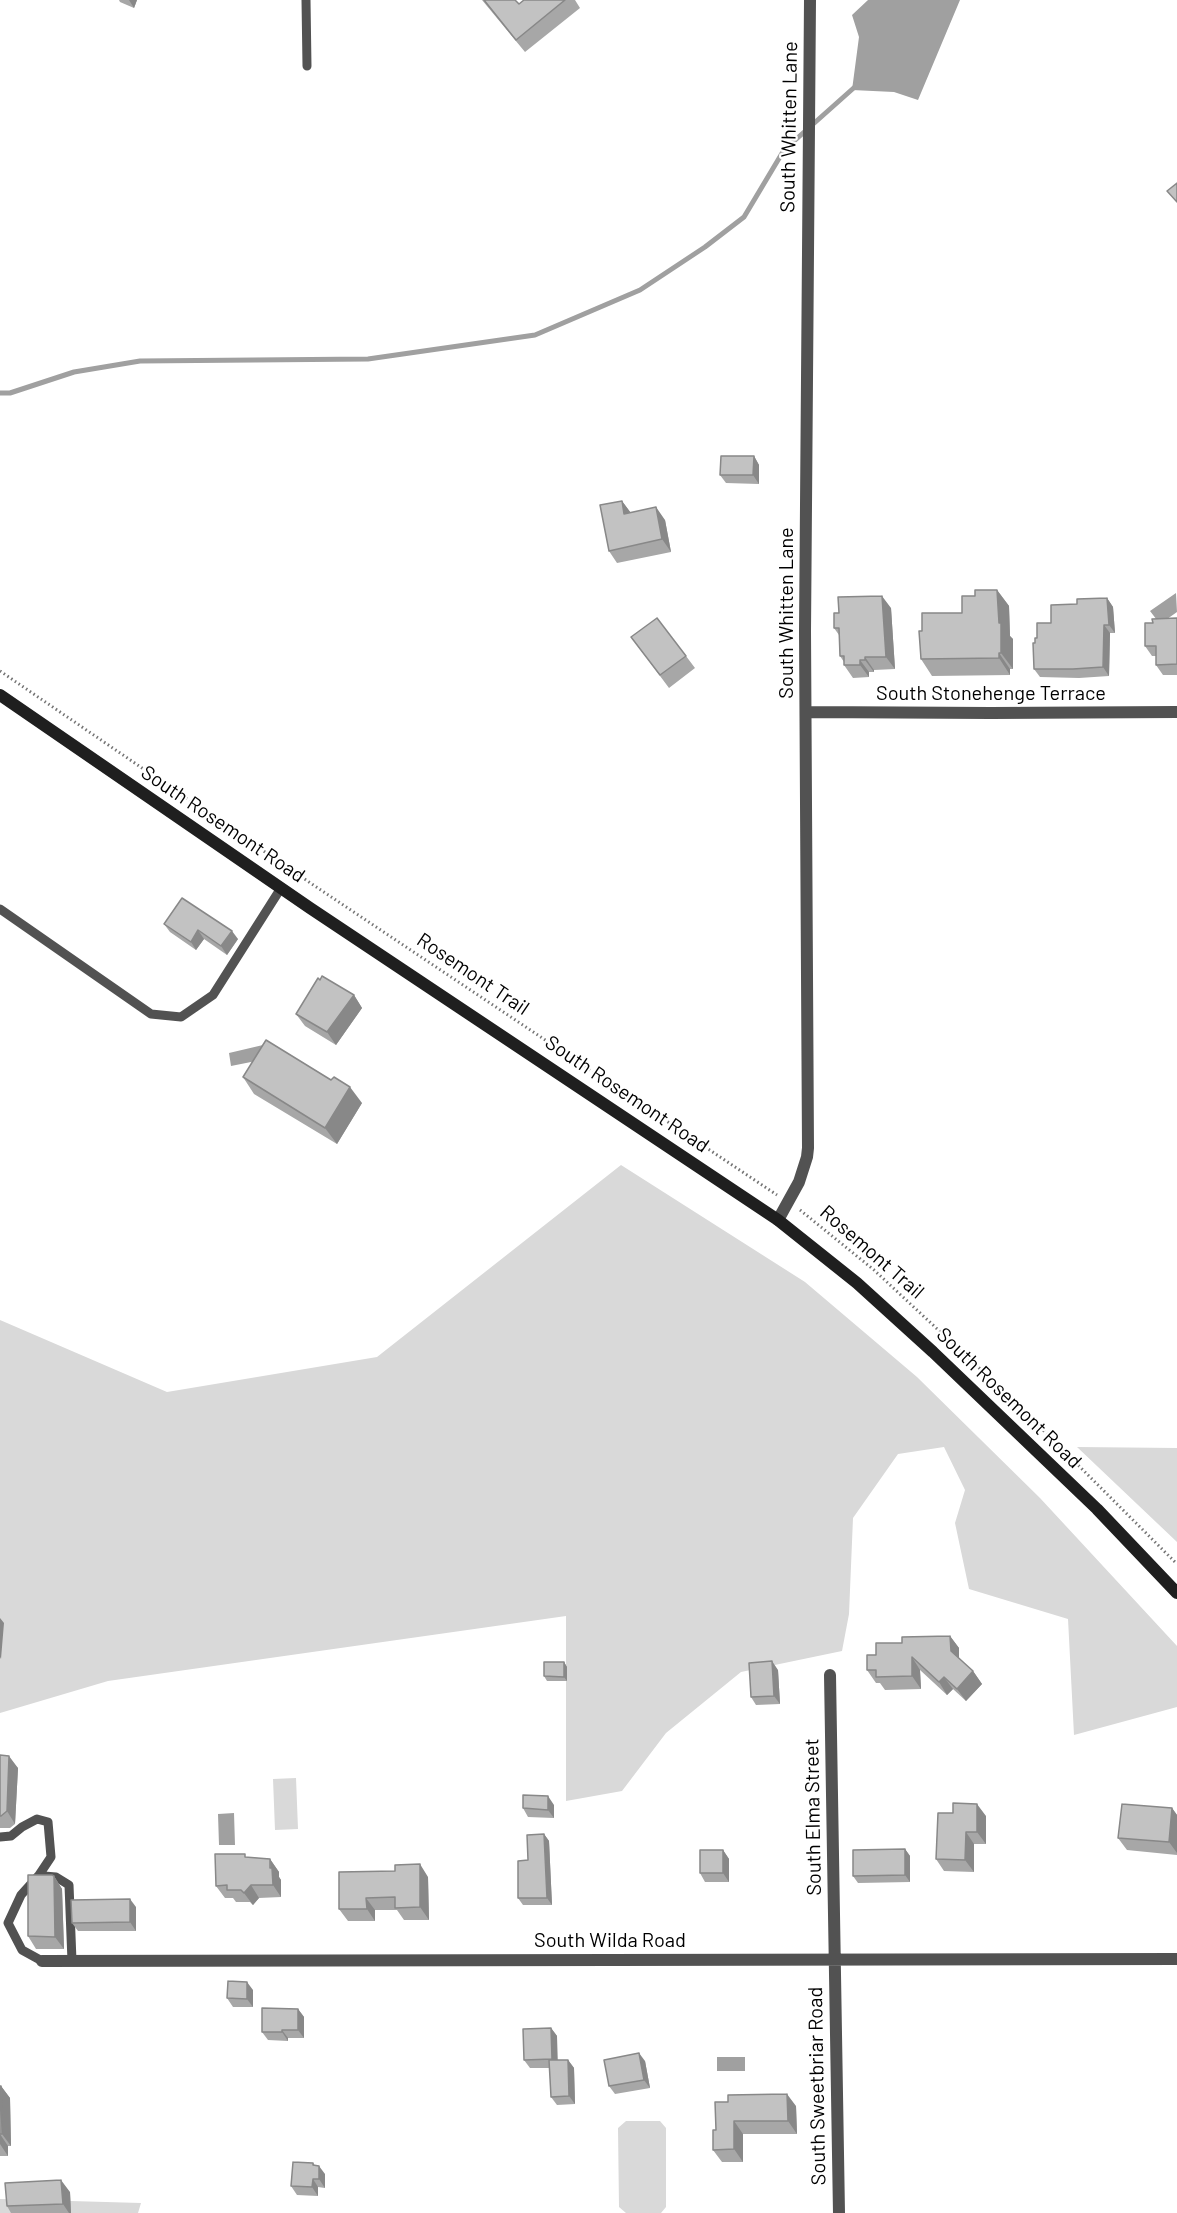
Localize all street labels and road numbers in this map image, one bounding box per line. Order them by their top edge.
street label: South Whitten Lane [776,41,802,213]
street label: South Whitten Lane [774,527,798,699]
street label: South Stonehenge Terrace [876,681,1106,705]
street label: South Rosemont Road [137,760,309,888]
street label: Rosemont Trail [412,928,534,1020]
street label: South Rosemont Road [541,1030,713,1158]
street label: Rosemont Trail [815,1200,929,1304]
street label: South Rosemont Road [931,1323,1087,1473]
street label: South Elma Street [800,1738,826,1896]
street label: South Wilda Road [534,1928,686,1952]
street label: South Sweetbriar Road [803,1987,831,2185]

